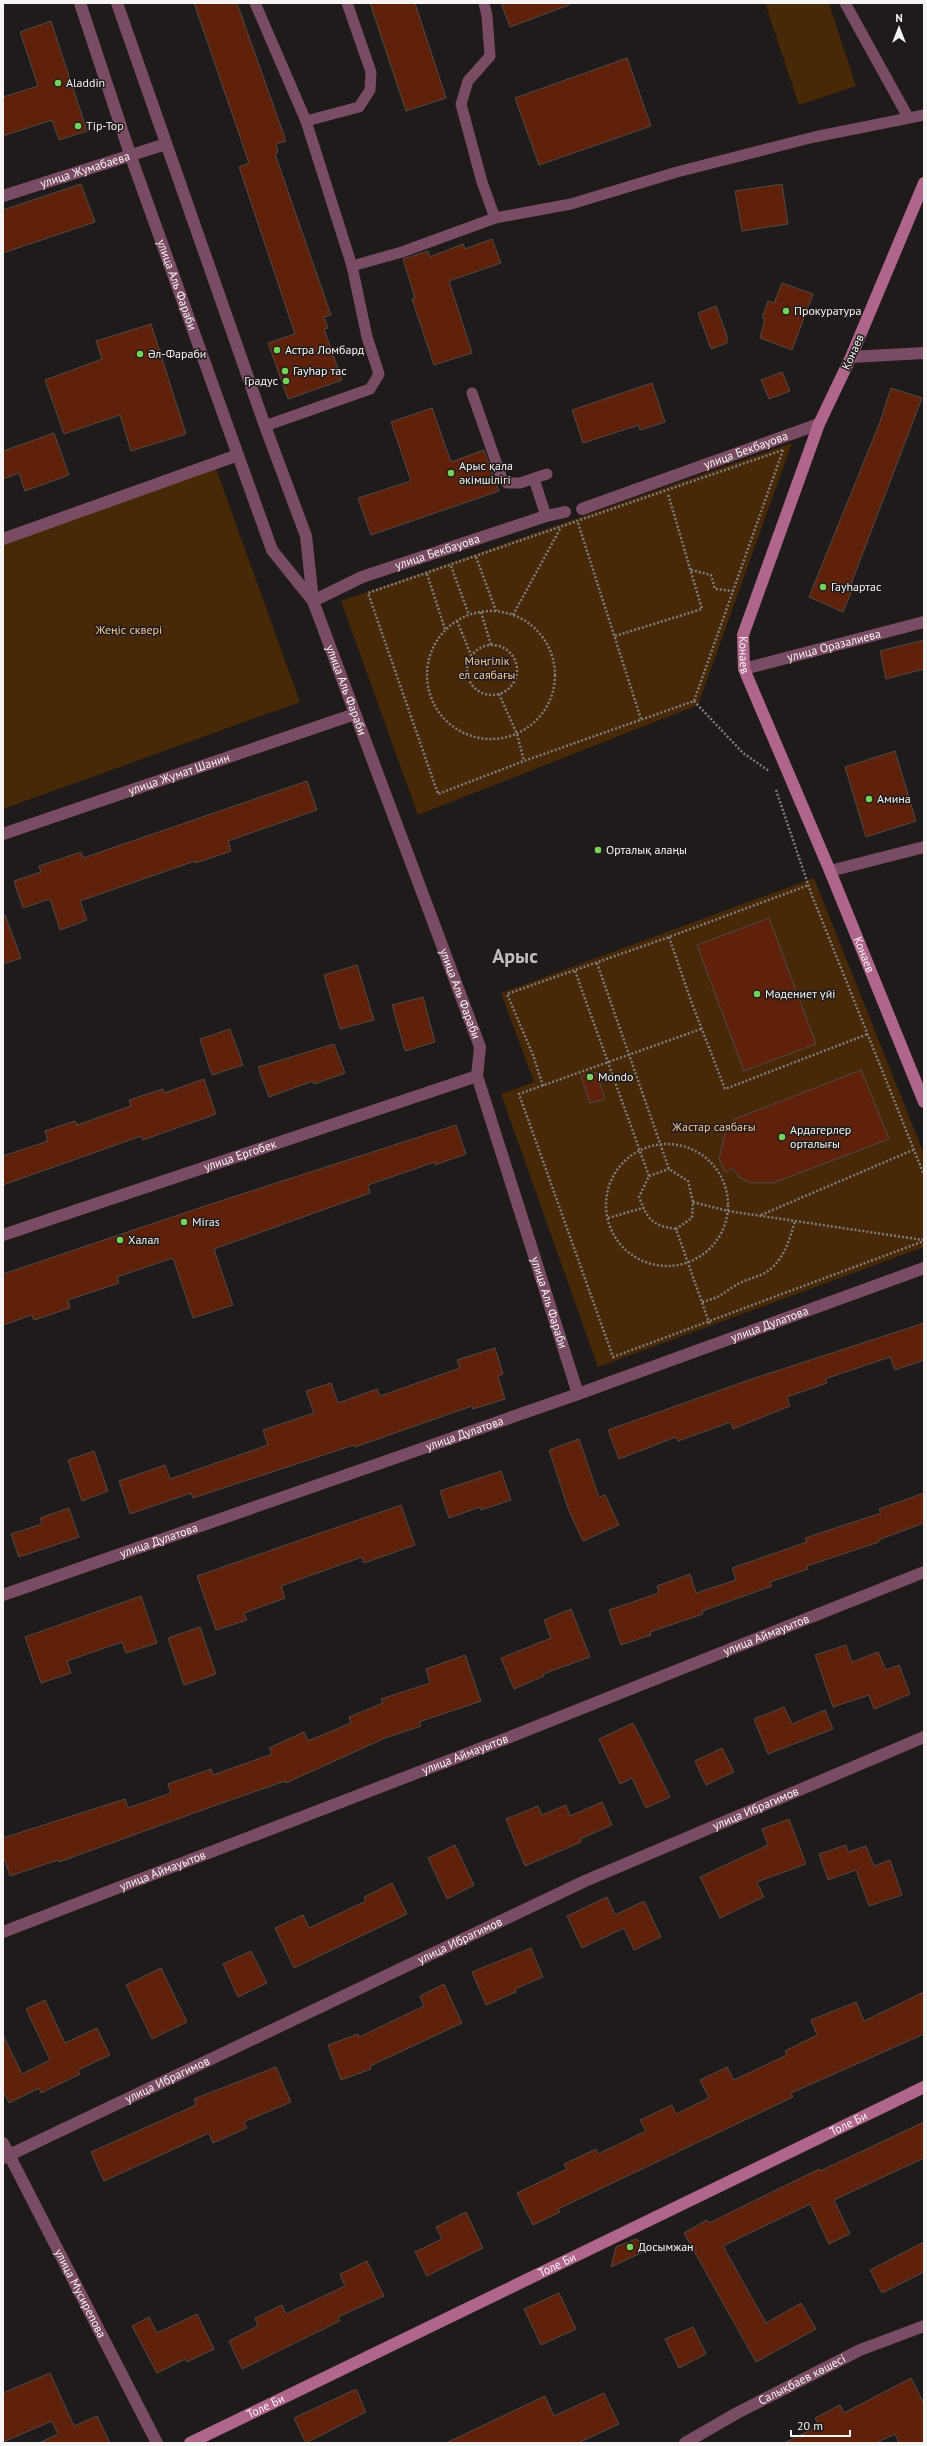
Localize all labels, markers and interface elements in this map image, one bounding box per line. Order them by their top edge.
north arrow [879,8,919,48]
text: N [895,11,903,25]
place label: Aladdin [66,75,105,90]
marker: Aladdin [53,78,63,88]
place label: Tip-Top [86,118,124,133]
marker: Tip-Top [73,121,83,131]
street label: улица Жумабаева [38,148,132,191]
street label: улица Аль Фараби [154,237,201,332]
place label: Прокуратура [794,303,861,318]
marker: Прокуратура [781,306,791,316]
street label: Конаев [838,332,867,372]
place label: Астра Ломбард [285,342,365,357]
marker: Астра Ломбард [272,345,282,355]
place label: Әл-Фараби [148,346,206,361]
marker: Әл-Фараби [135,349,145,359]
place label: Гауһар тас [293,363,347,378]
marker: Гауһар тас [280,366,290,376]
place label: Градус [244,373,279,388]
marker: Градус [281,376,291,386]
street label: улица Бекбауова [701,428,790,472]
place label: Арыс қала әкімшілігі [459,458,513,487]
marker: Арыс қала әкімшілігі [446,468,456,478]
street label: улица Бекбауова [393,530,482,573]
place label: Гауһартас [831,579,882,594]
marker: Гауһартас [818,582,828,592]
park label: Жеңіс сквері [95,622,162,637]
street label: улица Оразалиева [785,626,882,664]
street label: Конаев [736,636,753,676]
street label: улица Аль Фараби [323,642,371,737]
park label: Мәңгілік ел саябағы [458,653,516,682]
street label: улица Жумат Шанин [126,749,232,798]
place label: Амина [877,791,911,806]
marker: Амина [864,794,874,804]
place label: Орталық алаңы [606,842,687,857]
marker: Орталық алаңы [593,845,603,855]
street label: Конаев [850,934,878,975]
district label: Арыс [492,943,538,969]
street label: улица Аль Фараби [437,946,484,1041]
place label: Mәдениет үйі [765,986,835,1001]
marker: Mәдениет үйі [752,989,762,999]
place label: Mondo [598,1069,633,1084]
marker: Mondo [585,1072,595,1082]
park label: Жастар саябағы [671,1119,756,1134]
place label: Ардагерлер орталығы [790,1122,851,1151]
marker: Ардагерлер орталығы [777,1132,787,1142]
street label: улица Ергобек [202,1136,278,1174]
place label: Miras [192,1214,220,1229]
marker: Miras [179,1217,189,1227]
place label: Халал [128,1232,159,1247]
marker: Халал [115,1235,125,1245]
street label: улица Аль Фараби [528,1255,571,1350]
street label: улица Дулатова [728,1303,810,1345]
street label: улица Дулатова [423,1413,505,1454]
street label: улица Дулатова [118,1520,200,1561]
street label: улица Аймауытов [721,1611,811,1658]
street label: улица Аймауытов [420,1730,510,1777]
street label: улица Ибрагимов [710,1783,801,1833]
street label: улица Аймауытов [117,1847,208,1894]
street label: улица Ибрагимов [415,1914,504,1967]
street label: улица Ибрагимов [122,2053,212,2106]
street label: Толе Би [827,2108,870,2139]
place label: Досымжан [638,2239,694,2254]
marker: Досымжан [625,2242,635,2252]
street label: улица Мусирепова [52,2246,110,2340]
street label: Толе Би [536,2249,578,2280]
street label: Салықбаев көшесі [756,2351,848,2408]
street label: Толе Би [244,2390,287,2421]
scale bar [791,2412,850,2438]
text: 20 m [797,2418,823,2433]

